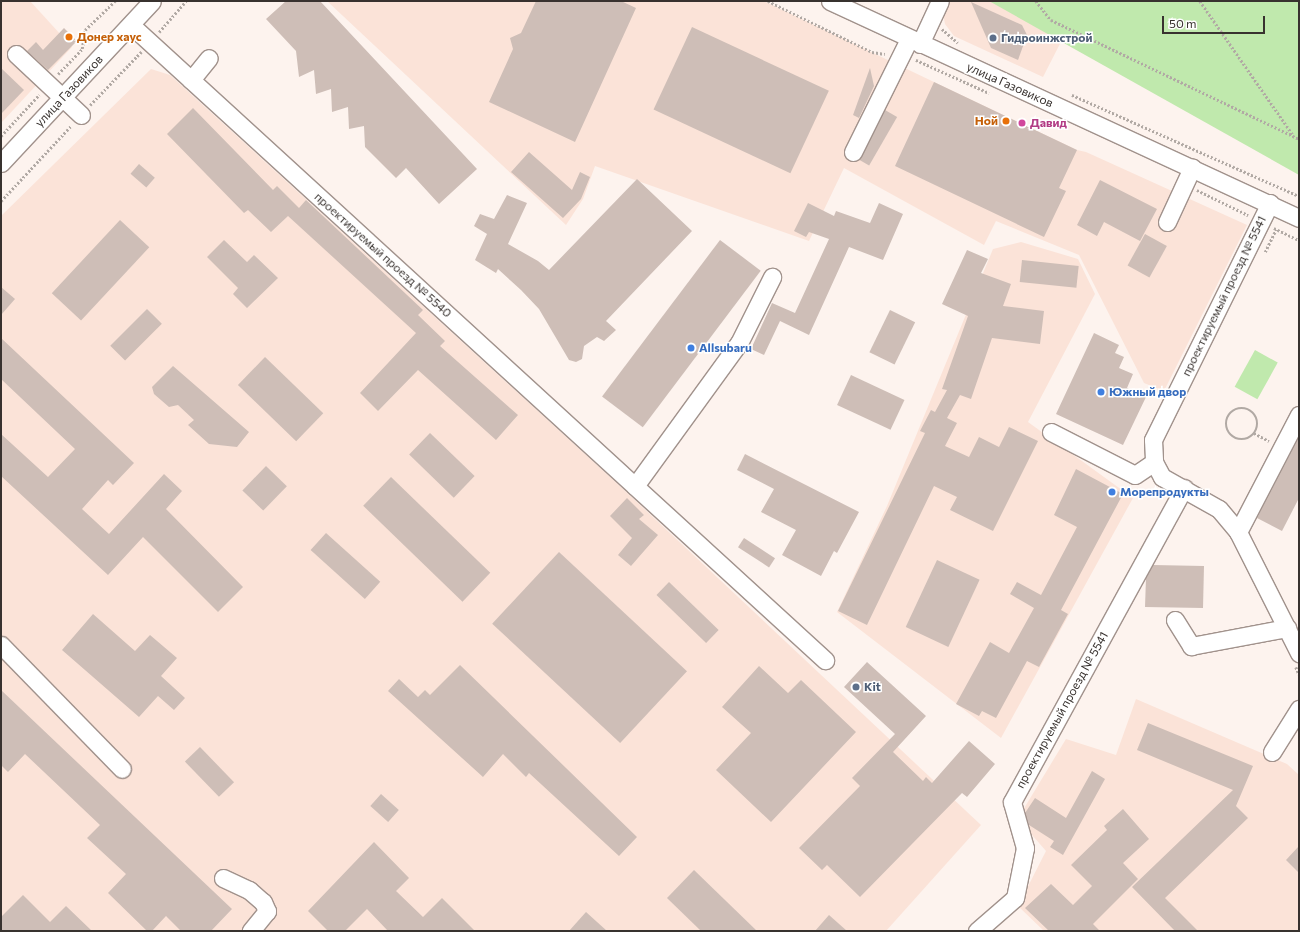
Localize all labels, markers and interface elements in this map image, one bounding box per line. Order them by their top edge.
scale bar [1164,8,1267,34]
text: 50 m [1169,16,1197,30]
place label: Донер хаус [77,30,142,44]
place label: Гидроинжстрой [1001,31,1092,45]
marker: Донер хаус [64,32,74,42]
marker: Гидроинжстрой [988,33,998,43]
street label: улица Газовиков [32,52,106,130]
street label: улица Газовиков [965,60,1055,110]
place label: Ной [975,114,998,128]
marker: Ной [1001,116,1011,126]
place label: Давид [1030,116,1067,130]
marker: Давид [1017,118,1027,128]
street label: проектируемый проезд № 5540 [311,190,455,320]
street label: проектируемый проезд № 5541 [1179,214,1269,378]
place label: Allsubaru [699,341,752,355]
marker: Allsubaru [686,343,696,353]
place label: Южный двор [1109,385,1186,399]
marker: Южный двор [1096,387,1106,397]
place label: Морепродукты [1120,485,1209,499]
marker: Морепродукты [1107,487,1117,497]
street label: проектируемый проезд № 5541 [1013,629,1111,791]
place label: Kit [864,680,881,694]
marker: Kit [851,682,861,692]

